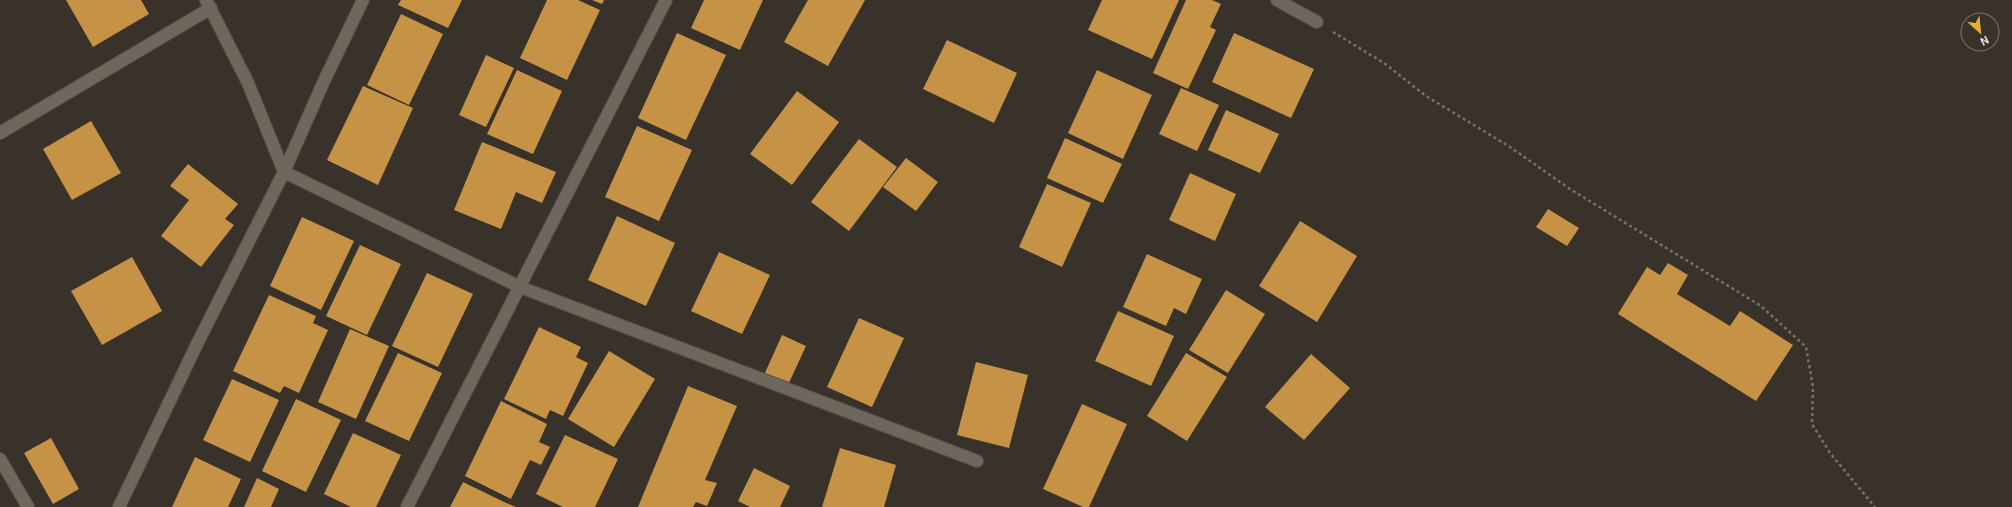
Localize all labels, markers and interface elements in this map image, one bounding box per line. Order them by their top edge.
north arrow [1960,12,2000,52]
text: N [1978,33,1991,48]

